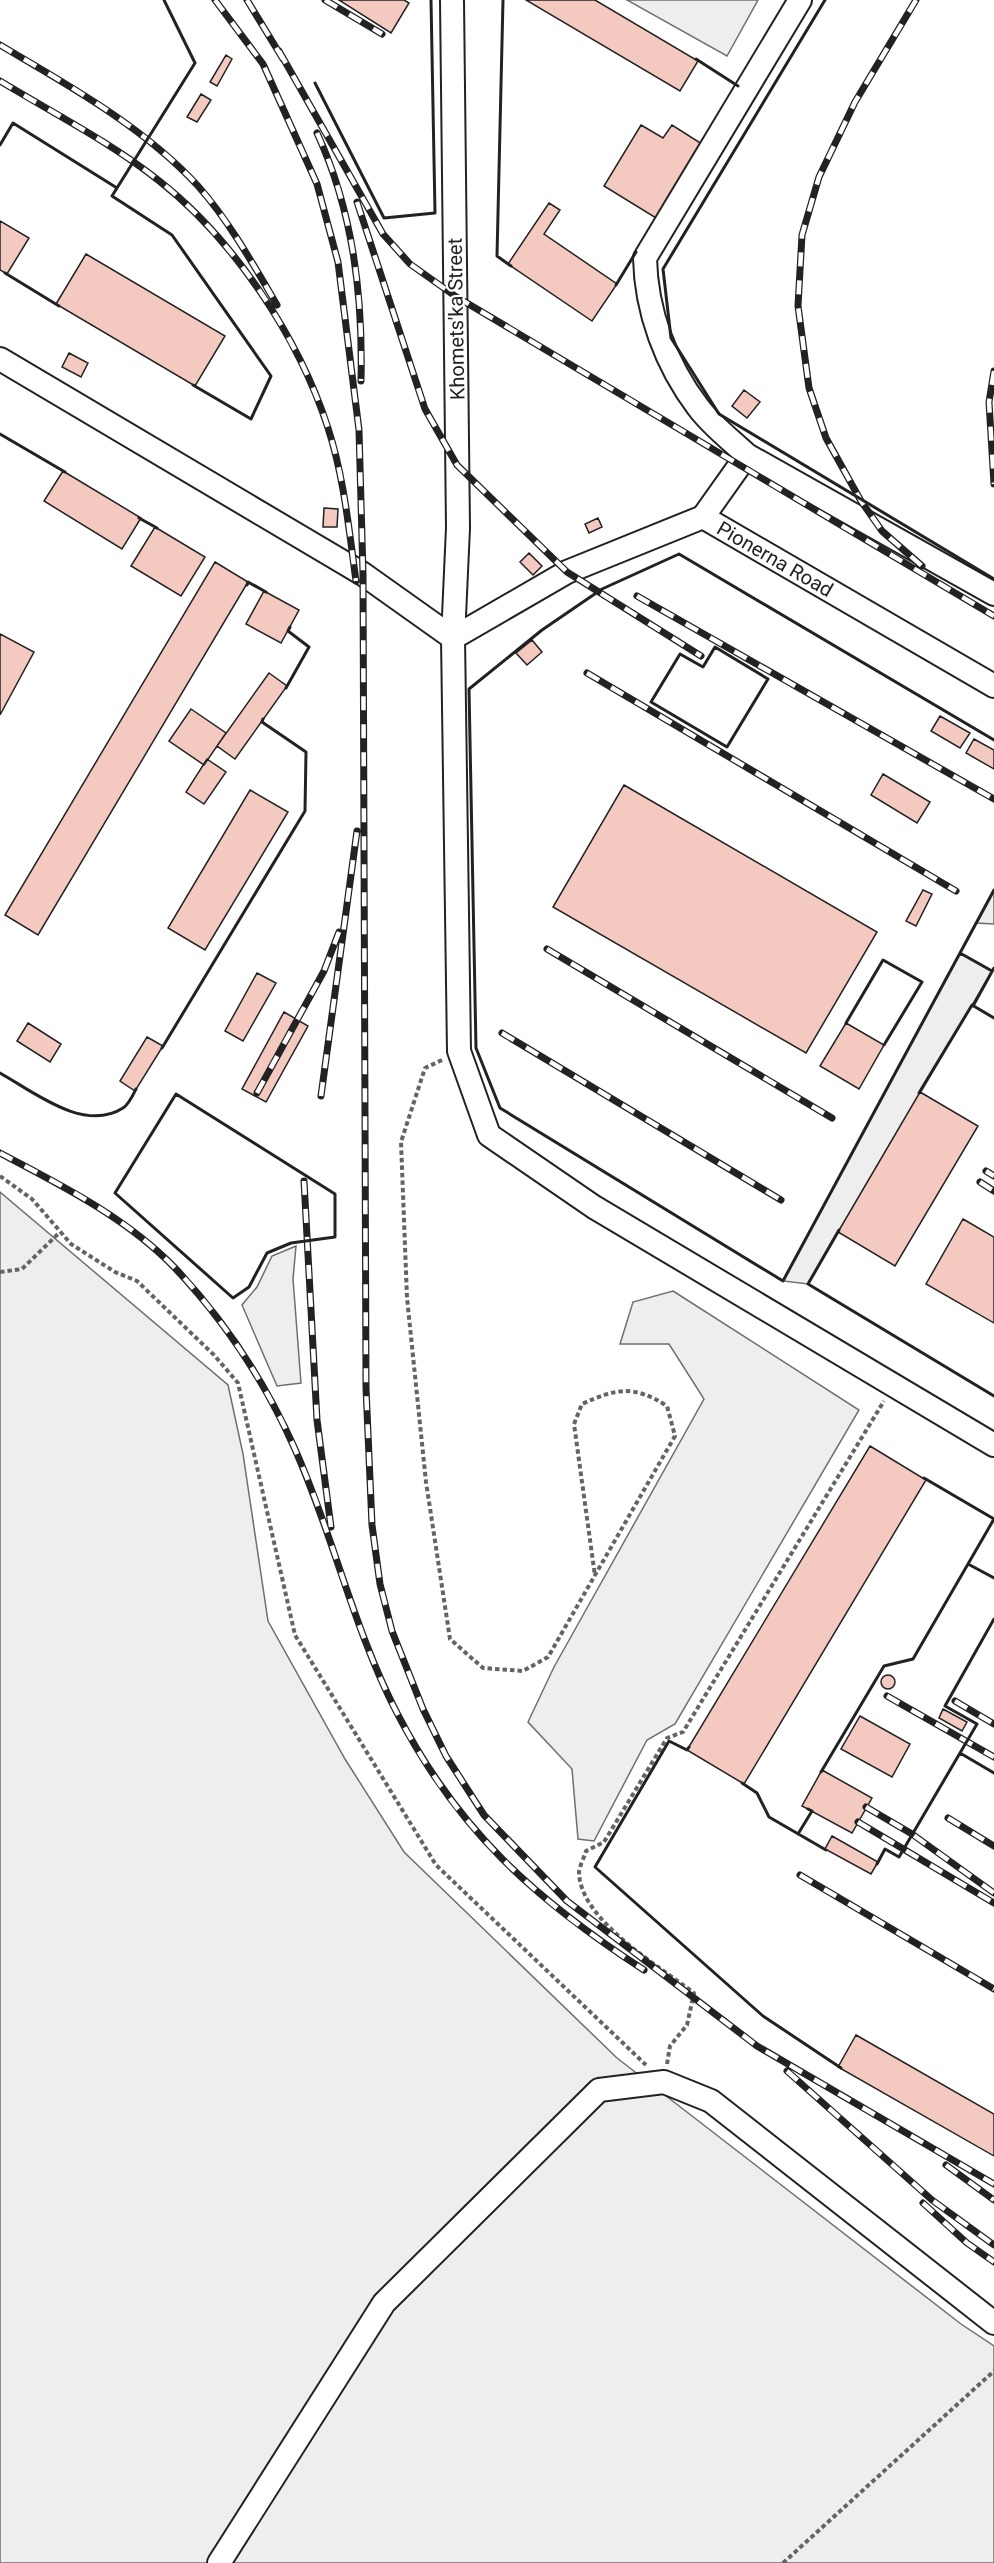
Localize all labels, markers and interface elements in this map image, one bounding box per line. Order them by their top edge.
street label: Khomets'ka Street [443,238,469,400]
street label: Pionerna Road [713,516,837,602]

